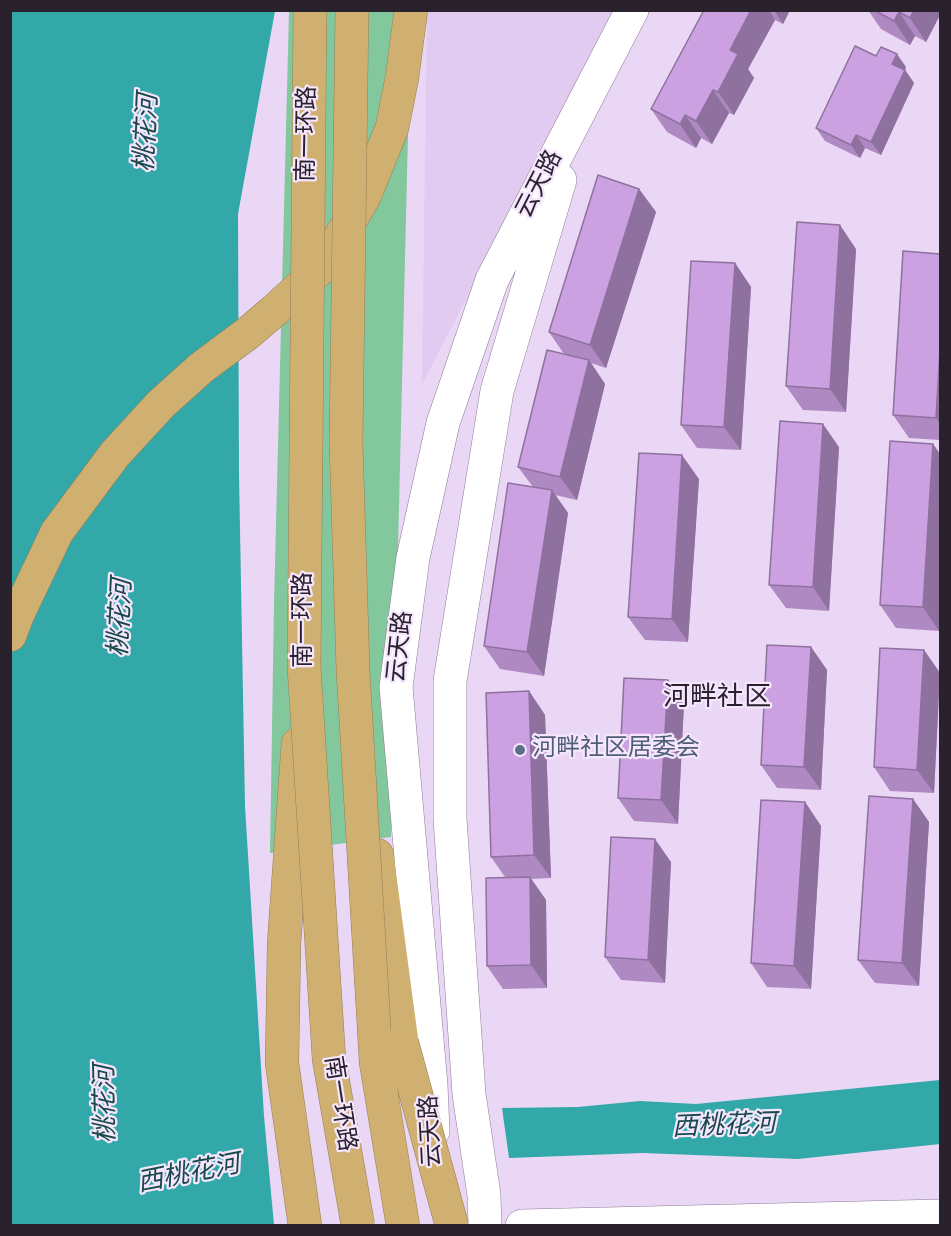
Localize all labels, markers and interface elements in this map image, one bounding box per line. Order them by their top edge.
street label: 南一环路 [294,86,324,182]
water label: 桃花河 [131,93,167,173]
street label: 云天路 [512,146,570,224]
street label: 南一环路 [291,572,319,668]
water label: 桃花河 [105,578,141,658]
street label: 云天路 [384,610,420,684]
district label: 河畔社区 [663,684,771,716]
place label: 河畔社区居委会 [532,736,700,764]
marker: 河畔社区居委会 [513,743,527,757]
street label: 南一环路 [316,1054,360,1154]
water label: 桃花河 [92,1065,124,1143]
street label: 云天路 [417,1094,449,1168]
water label: 西桃花河 [671,1111,777,1145]
water label: 西桃花河 [135,1151,243,1201]

